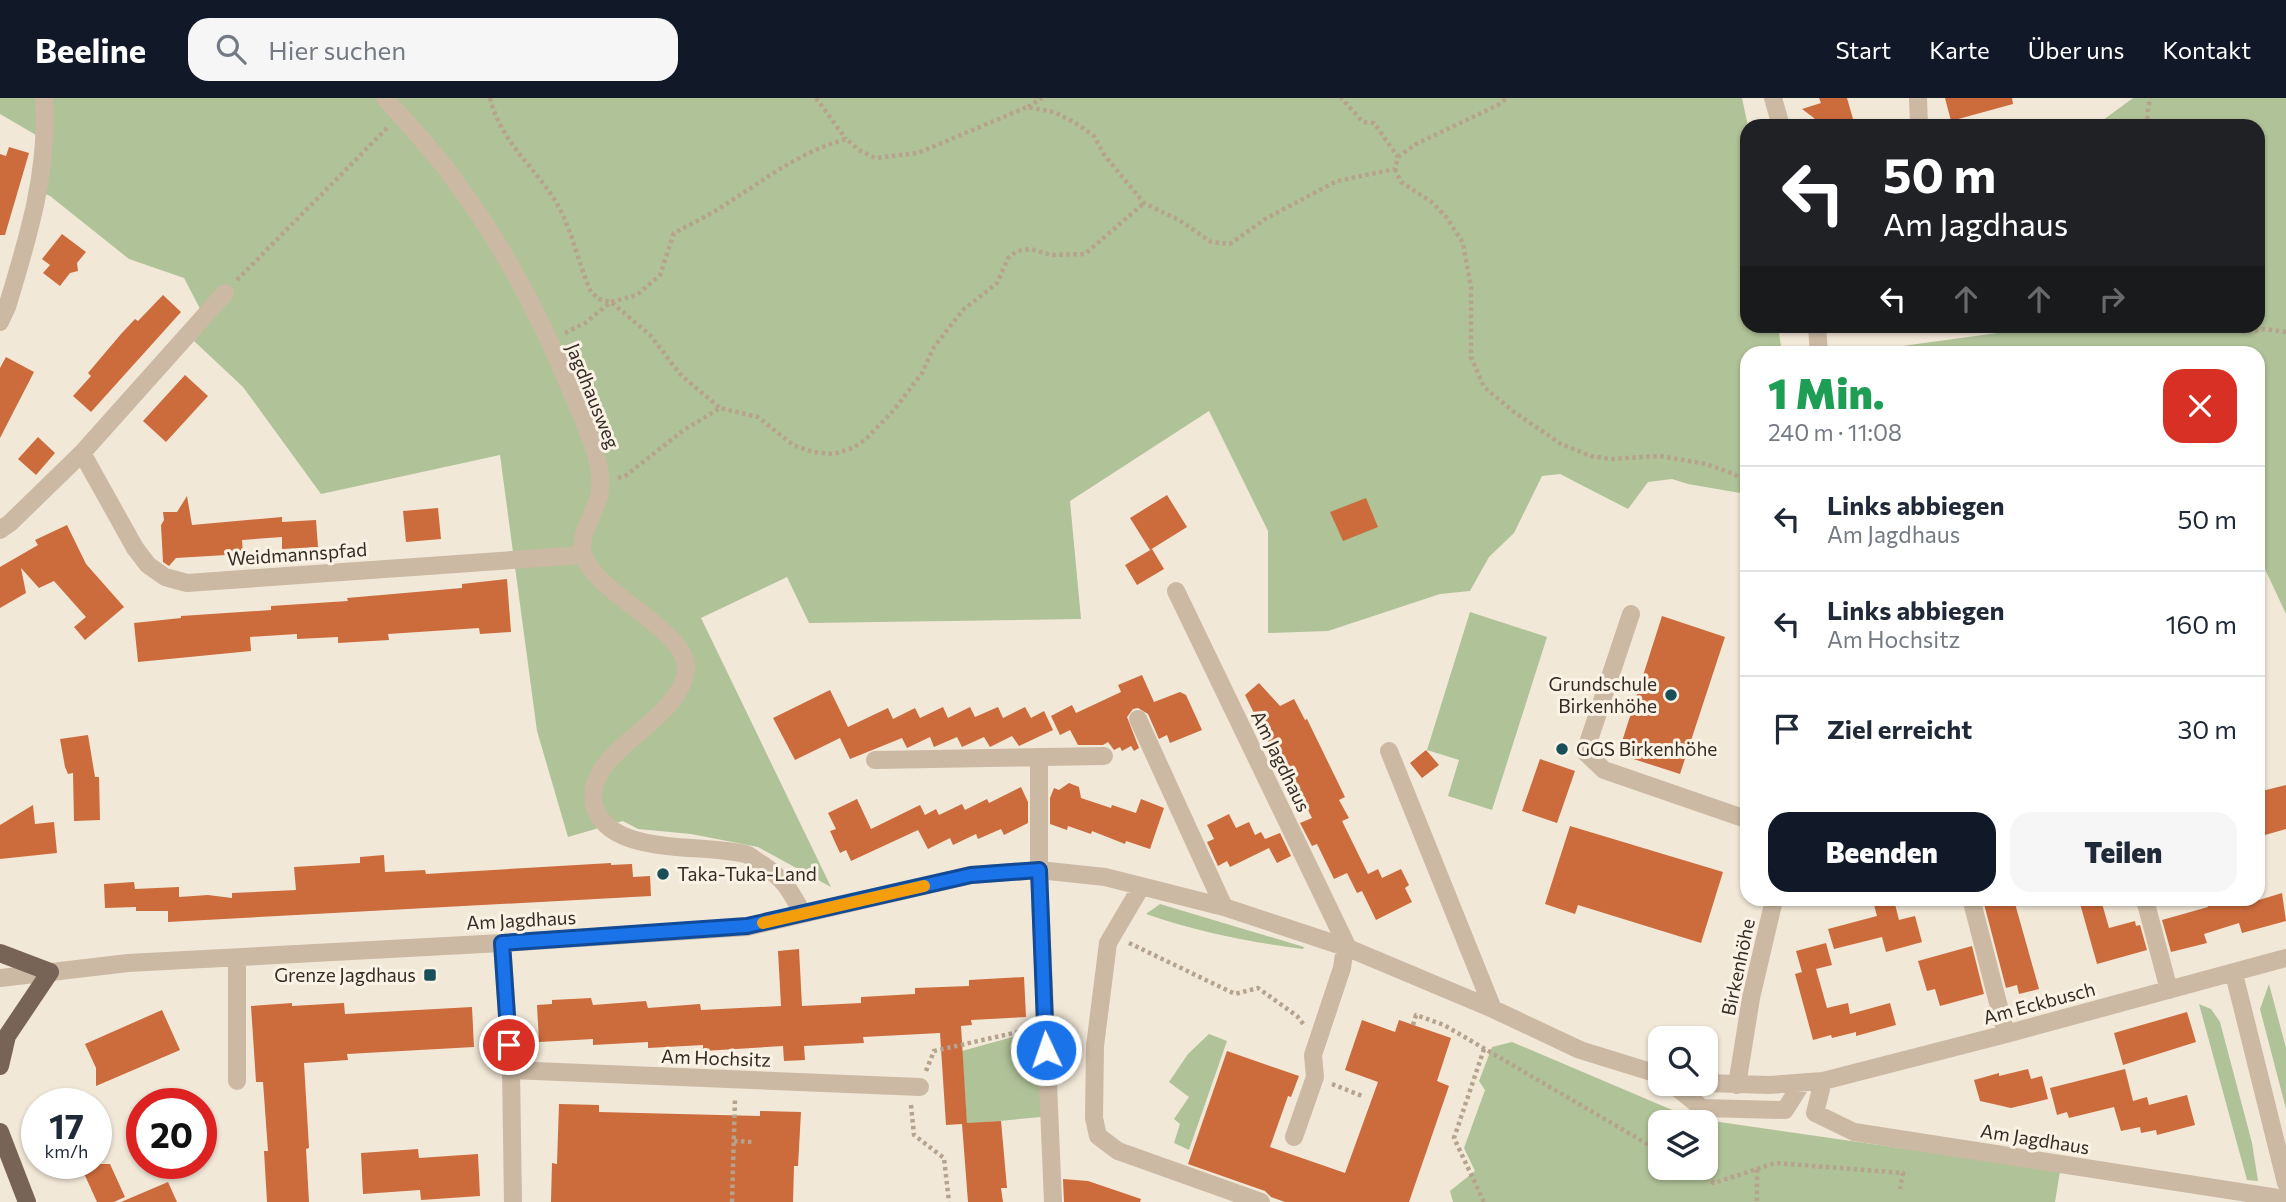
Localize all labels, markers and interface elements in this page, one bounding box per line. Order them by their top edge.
search box [188,18,678,81]
text: Beeline [35,29,146,70]
icon: search [212,30,250,68]
text: Hier suchen [268,34,406,65]
text: Start [1836,35,1891,64]
text: Karte [1929,35,1990,64]
text: Über uns [2028,35,2124,64]
text: Kontakt [2162,35,2251,64]
text: 50 m [1883,143,1996,203]
icon: left [1768,147,1859,238]
text: Am Jagdhaus [1883,203,2068,243]
icon: left [1874,280,1912,318]
icon: ahead [1947,280,1985,318]
icon: ahead [2020,280,2058,318]
icon: right [2093,280,2131,318]
street label: Jagdhausweg [562,340,625,452]
text: 1 Min. [1768,366,1885,418]
button: close [2163,369,2237,443]
text: 240 m · 11:08 [1768,418,1902,446]
text: Links abbiegen [1827,489,2005,520]
icon: left [1768,500,1806,538]
text: 50 m [2177,503,2237,534]
text: Am Jagdhaus [1827,520,1960,548]
street label: Weidmannspfad [226,537,368,570]
text: Links abbiegen [1827,594,2005,625]
icon: left [1768,605,1806,643]
text: 160 m [2165,608,2237,639]
text: Am Hochsitz [1827,625,1960,653]
place label: Grundschule Birkenhöhe [1549,672,1657,717]
marker: Grundschule Birkenhöhe [1663,687,1679,703]
street label: Am Jagdhaus [1247,706,1316,815]
icon: arrive [1768,710,1806,748]
text: Ziel erreicht [1827,713,1972,744]
text: 30 m [2178,713,2237,744]
place label: GGS Birkenhöhe [1576,737,1717,760]
marker: GGS Birkenhöhe [1554,741,1570,757]
button: Beenden [1768,812,1996,892]
button: Teilen [2010,812,2237,892]
place label: Taka-Tuka-Land [677,862,817,885]
marker: Taka-Tuka-Land [655,866,671,882]
street label: Am Jagdhaus [465,905,577,934]
street label: Birkenhöhe [1716,916,1759,1018]
place label: Grenze Jagdhaus [274,963,416,986]
marker: Grenze Jagdhaus [422,967,438,983]
street label: Am Eckbusch [1980,977,2097,1029]
position arrow [1009,1013,1083,1087]
pin [479,1015,539,1075]
icon: arrive [490,1026,528,1064]
map controls [1648,1026,1718,1180]
button: search [1648,1026,1718,1096]
street label: Am Hochsitz [661,1044,771,1071]
speed limit sign: 20 [126,1088,217,1179]
text: 17 [49,1103,84,1146]
button: layers [1648,1110,1718,1180]
street label: Am Jagdhaus [1979,1119,2091,1158]
text: km/h [45,1140,88,1162]

